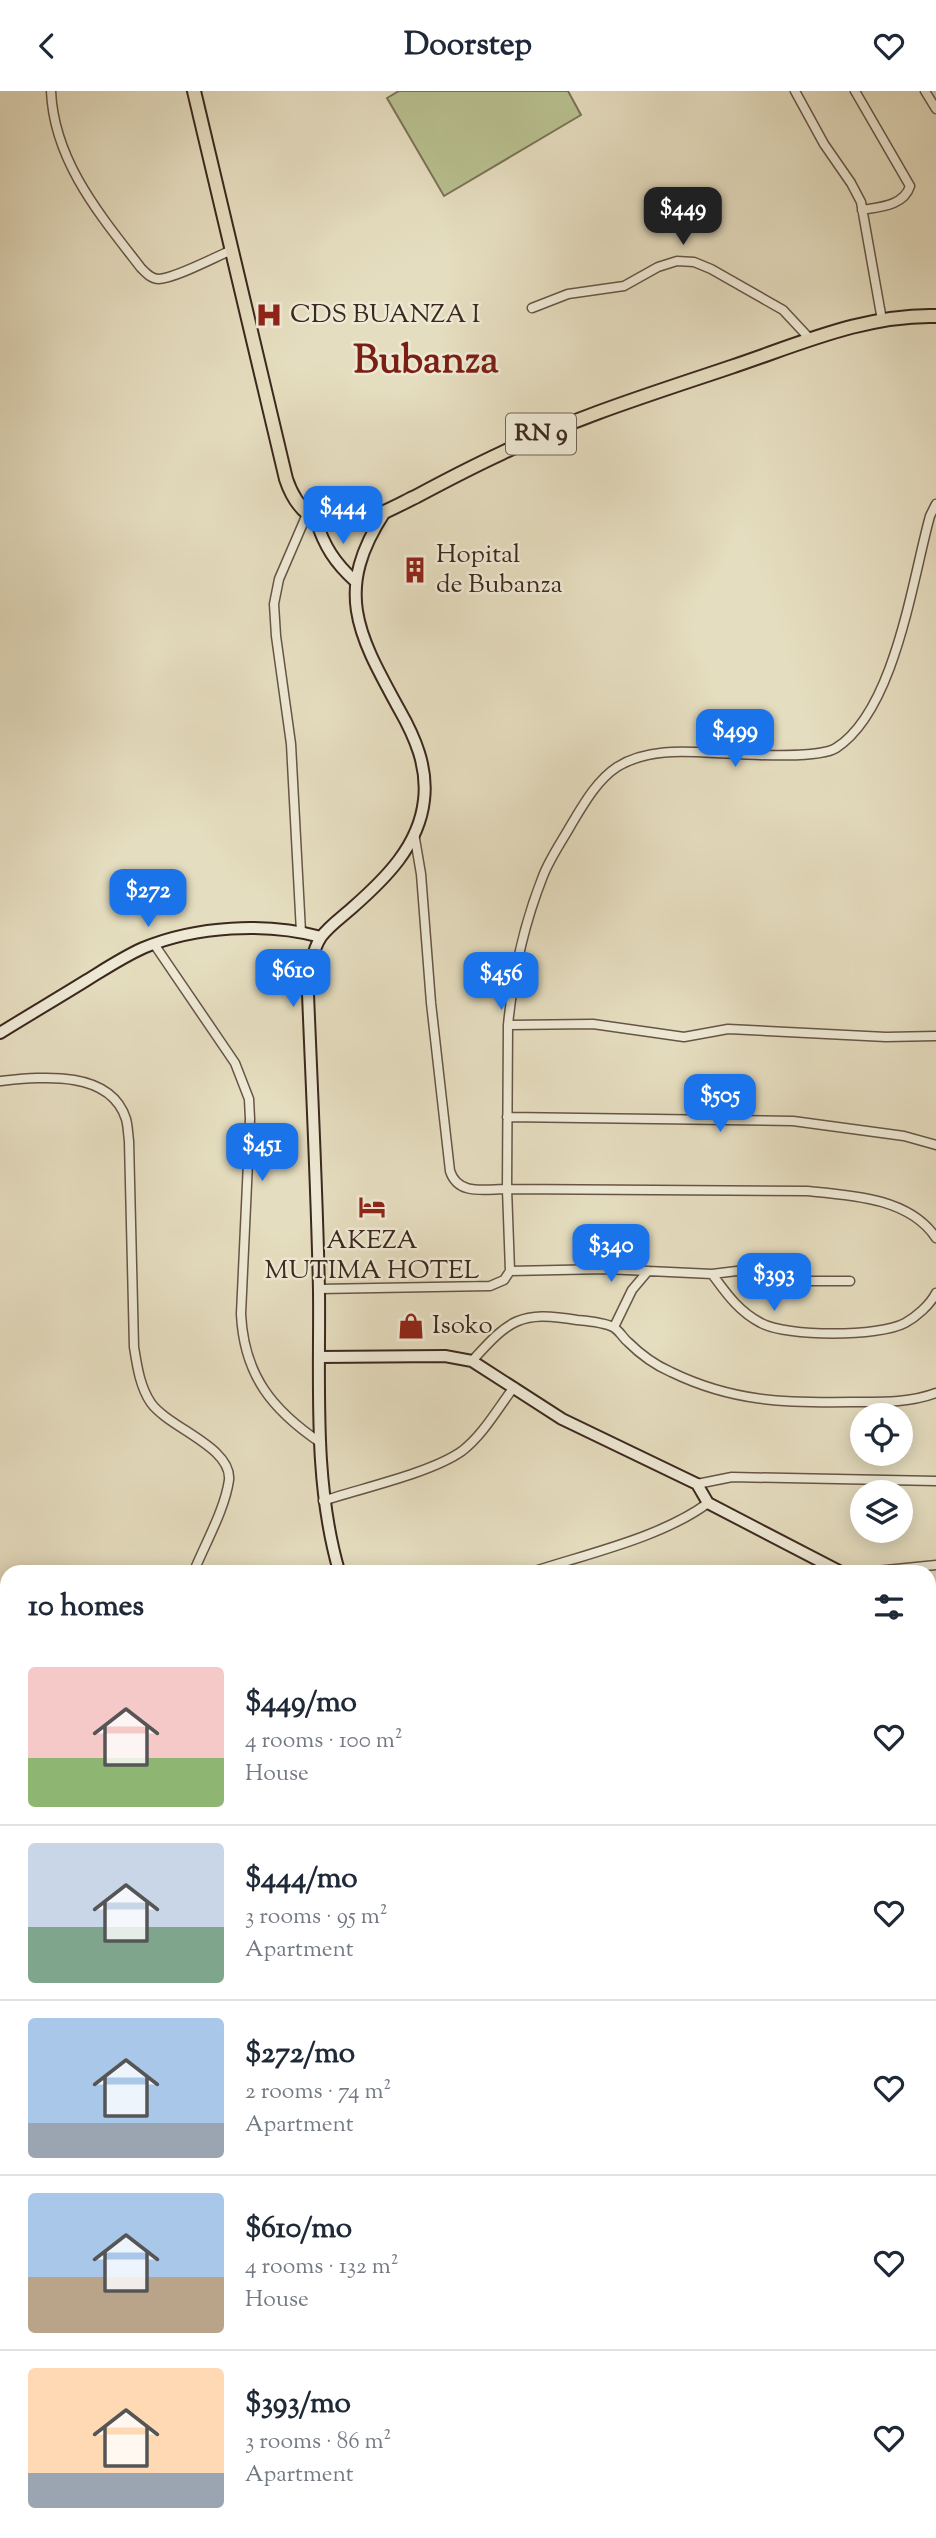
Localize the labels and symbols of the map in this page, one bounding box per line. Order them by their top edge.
pin: $449 [642,187,724,247]
place label: CDS BUANZA I [290,297,481,334]
hospital icon: CDS BUANZA I [254,300,284,330]
district label: Bubanza [353,334,499,391]
road number: RN 9 [506,413,576,455]
pin: $444 [302,487,384,546]
place label: Hopital de Bubanza [436,537,563,604]
building icon: Hopital de Bubanza [400,555,430,585]
pin: $499 [694,709,776,769]
pin: $272 [107,869,189,929]
pin: $610 [252,949,334,1009]
pin: $456 [460,953,542,1012]
pin: $505 [679,1075,761,1134]
pin: $451 [221,1123,303,1183]
hotel icon: AKEZA MUTIMA HOTEL [357,1192,387,1222]
place label: AKEZA MUTIMA HOTEL [265,1223,480,1290]
pin: $340 [570,1225,652,1284]
pin: $393 [733,1253,815,1313]
place label: Isoko [432,1308,493,1345]
shop icon: Isoko [396,1311,426,1341]

